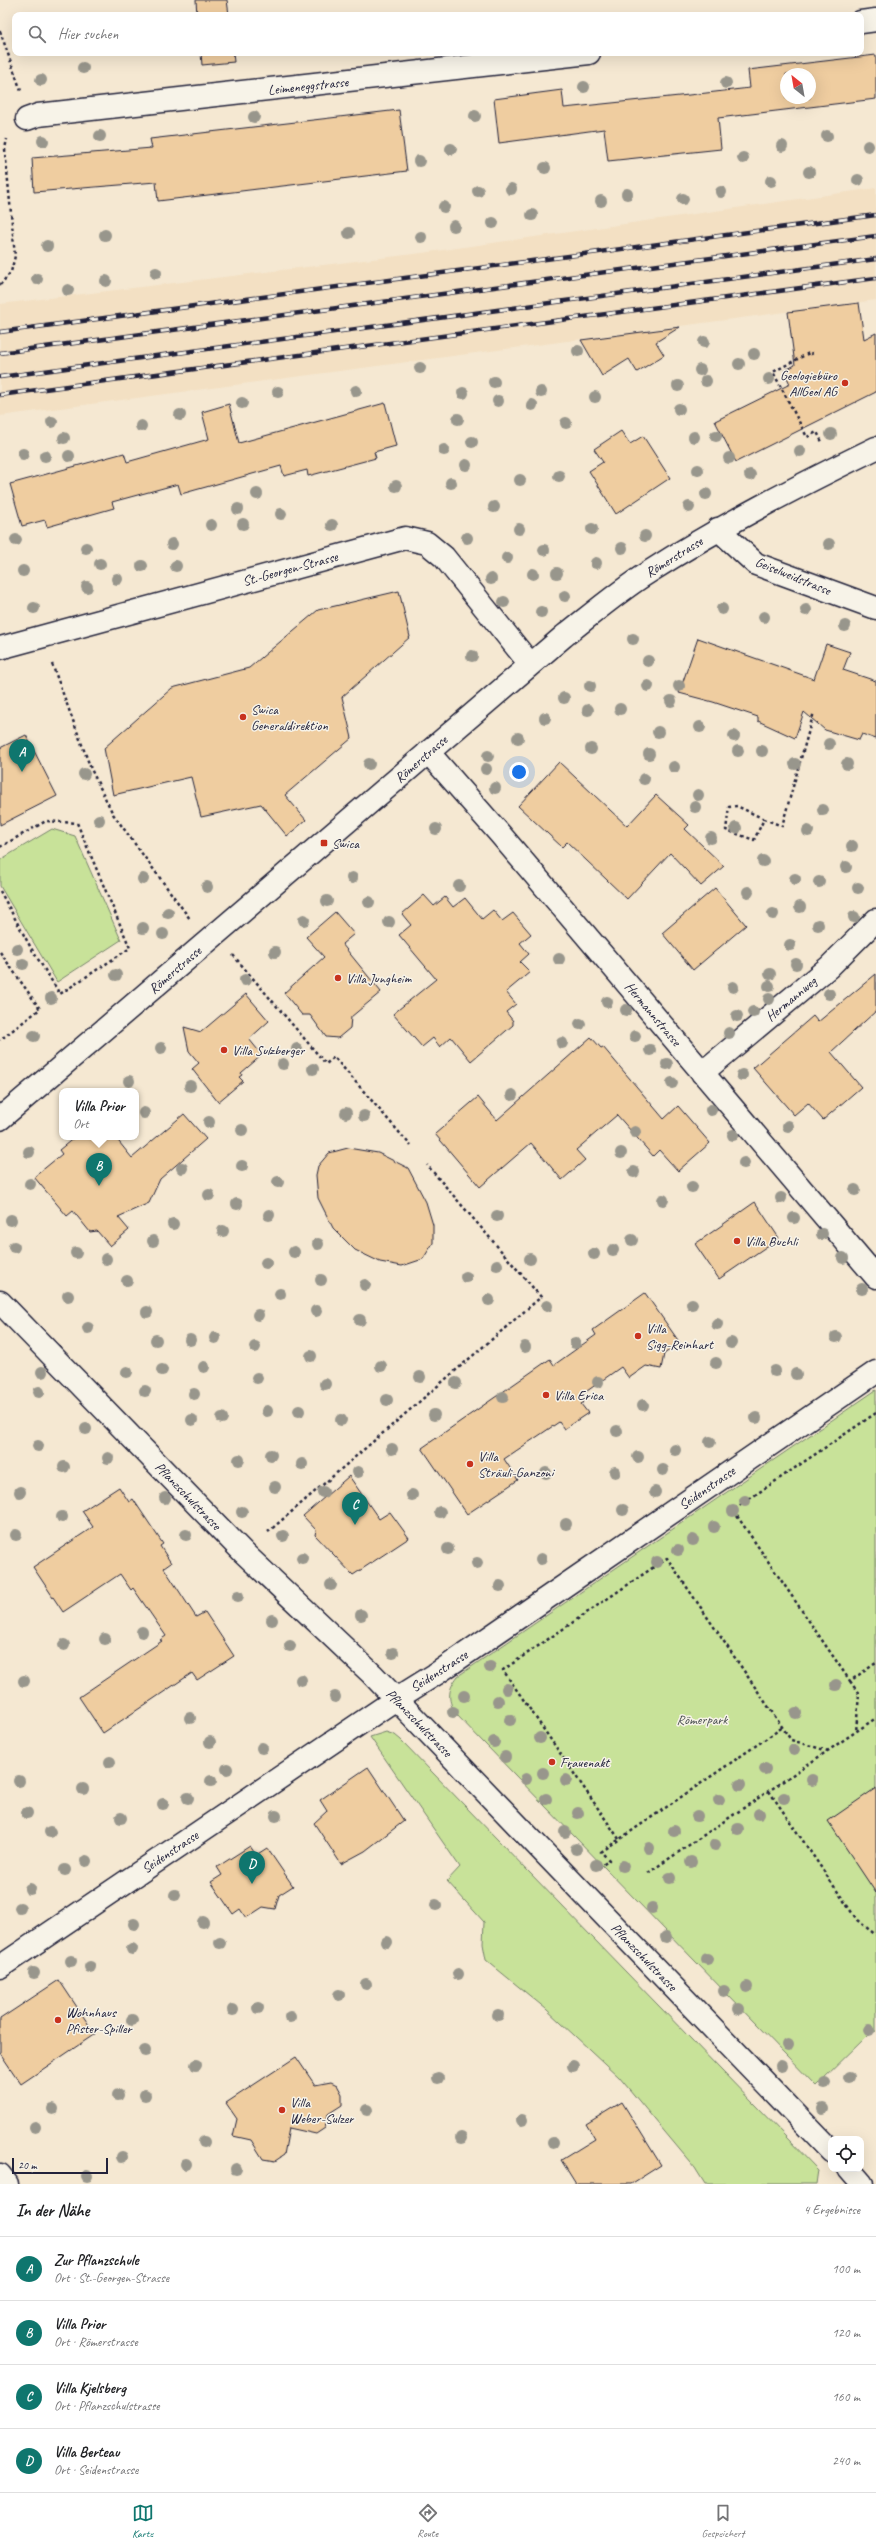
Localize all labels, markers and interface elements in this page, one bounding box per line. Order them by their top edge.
search box [12,12,864,56]
icon: search [26,23,48,45]
text: Hier suchen [58,25,118,44]
north arrow [780,68,816,104]
street label: Leimeneggstrasse [267,73,350,99]
place label: Geologiebüro AllGeol AG [780,367,839,400]
marker: Geologiebüro AllGeol AG [840,378,850,388]
street label: Römerstrasse [642,532,707,581]
street label: St.-Georgen-Strasse [241,548,341,590]
street label: Geiselweidstrasse [753,553,835,599]
place label: Swica Generaldirektion [251,701,328,734]
marker: Swica Generaldirektion [238,712,248,722]
street label: Römerstrasse [391,731,452,786]
pin: A [9,739,35,772]
your location [509,762,529,782]
place label: Swica [332,835,360,852]
marker: Swica [319,838,329,848]
street label: Römerstrasse [145,942,206,997]
place label: Villa Jungheim [346,970,412,987]
street label: Hermannweg [762,972,821,1025]
marker: Villa Jungheim [333,973,343,983]
street label: Hermannstrasse [621,978,686,1051]
place label: Villa Sulzberger [232,1042,305,1059]
marker: Villa Sulzberger [219,1045,229,1055]
popup [59,1088,139,1140]
text: Villa Prior [73,1097,125,1116]
text: Ort [73,1116,89,1132]
pin: B [86,1153,112,1186]
place label: Villa Buchli [745,1233,800,1250]
marker: Villa Buchli [732,1236,742,1246]
place label: Villa Sigg-Reinhart [646,1320,714,1353]
marker: Villa Sigg-Reinhart [633,1331,643,1341]
place label: Villa Erica [554,1387,604,1404]
marker: Villa Erica [541,1390,551,1400]
place label: Villa Sträuli-Ganzoni [478,1448,556,1481]
street label: Pflanzschulstrasse [151,1459,226,1534]
marker: Villa Sträuli-Ganzoni [465,1459,475,1469]
street label: Seidenstrasse [676,1462,740,1514]
pin: C [342,1492,368,1525]
street label: Seidenstrasse [407,1645,472,1696]
street label: Pflanzschulstrasse [382,1686,457,1761]
park label: Römerpark [677,1711,728,1728]
place label: Frauenakt [560,1754,611,1771]
marker: Frauenakt [547,1757,557,1767]
street label: Seidenstrasse [138,1826,203,1877]
pin: D [239,1851,265,1884]
street label: Pflanzschulstrasse [607,1920,682,1995]
place label: Wohnhaus Pfister-Spiller [66,2004,133,2037]
marker: Wohnhaus Pfister-Spiller [53,2015,63,2025]
place label: Villa Weber-Sulzer [290,2094,354,2127]
marker: Villa Weber-Sulzer [277,2105,287,2115]
map controls [828,2136,864,2172]
button: locate [828,2136,864,2172]
scale bar [12,2156,108,2175]
text: 20 m [18,2158,37,2172]
text: In der Nähe [16,2200,89,2221]
text: 4 Ergebnisse [804,2202,860,2218]
text: Zur Pflanzschule [54,2251,139,2270]
text: A [26,2261,32,2277]
text: 100 m [832,2261,860,2277]
text: Ort · St.-Georgen-Strasse [54,2270,169,2286]
text: Villa Prior [54,2315,106,2334]
text: B [26,2325,32,2341]
text: 120 m [832,2325,860,2341]
text: Ort · Römerstrasse [54,2334,138,2350]
text: Villa Kjelsberg [54,2379,126,2398]
text: C [26,2389,32,2405]
text: 160 m [832,2389,860,2405]
text: Ort · Pflanzschulstrasse [54,2398,160,2414]
text: Villa Berteau [54,2443,119,2462]
text: D [25,2453,33,2469]
text: 240 m [832,2453,860,2469]
text: Ort · Seidenstrasse [54,2462,138,2478]
tab: Karte [132,2502,154,2540]
tab: Route [417,2502,439,2540]
tab: Gespeichert [702,2502,744,2540]

